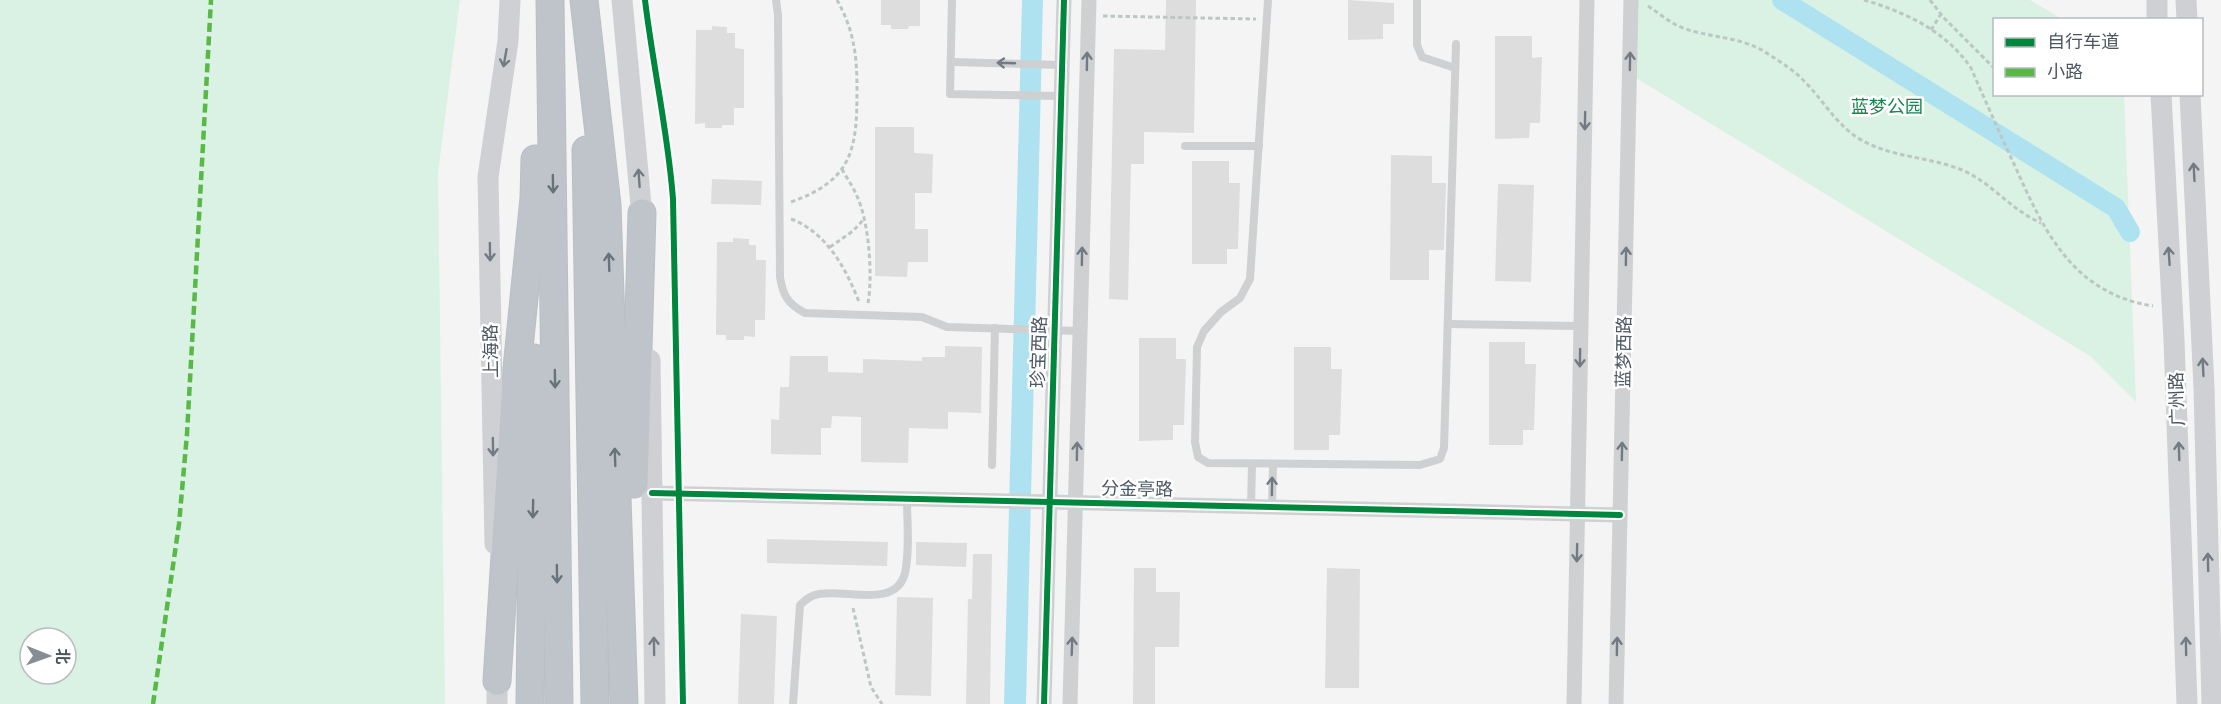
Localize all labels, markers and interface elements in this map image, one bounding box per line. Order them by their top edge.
legend [1993,18,2203,96]
text: 自行车道 [2047,31,2119,53]
one-way arrow [500,48,511,68]
one-way arrow [1081,51,1093,71]
one-way arrow [1624,51,1636,71]
one-way arrow [997,58,1017,69]
text: 小路 [2047,61,2083,83]
park label: 蓝梦公园 [1851,96,1923,118]
one-way arrow [1579,111,1591,131]
one-way arrow [2188,162,2199,182]
one-way arrow [633,168,644,188]
one-way arrow [547,174,559,194]
one-way arrow [484,241,495,261]
one-way arrow [1076,246,1088,266]
one-way arrow [1620,246,1631,266]
one-way arrow [2164,246,2175,266]
one-way arrow [603,252,615,272]
street label: 珍宝西路 [1027,316,1051,388]
street label: 蓝梦西路 [1612,316,1636,388]
street label: 上海路 [480,324,502,378]
one-way arrow [1575,348,1586,368]
one-way arrow [2197,357,2208,377]
one-way arrow [549,369,561,389]
street label: 广州路 [2165,372,2189,426]
one-way arrow [487,436,499,456]
one-way arrow [1071,441,1083,461]
one-way arrow [1616,441,1627,461]
one-way arrow [2173,441,2185,461]
one-way arrow [610,447,621,467]
street label: 分金亭路 [1101,477,1173,501]
one-way arrow [1267,477,1278,497]
one-way arrow [527,498,539,518]
one-way arrow [1571,543,1582,563]
one-way arrow [2202,552,2214,572]
one-way arrow [552,564,563,584]
north arrow [18,626,78,686]
one-way arrow [648,636,660,656]
one-way arrow [1066,636,1078,656]
one-way arrow [1612,636,1623,656]
one-way arrow [2180,636,2192,656]
text: 北 [53,648,72,664]

